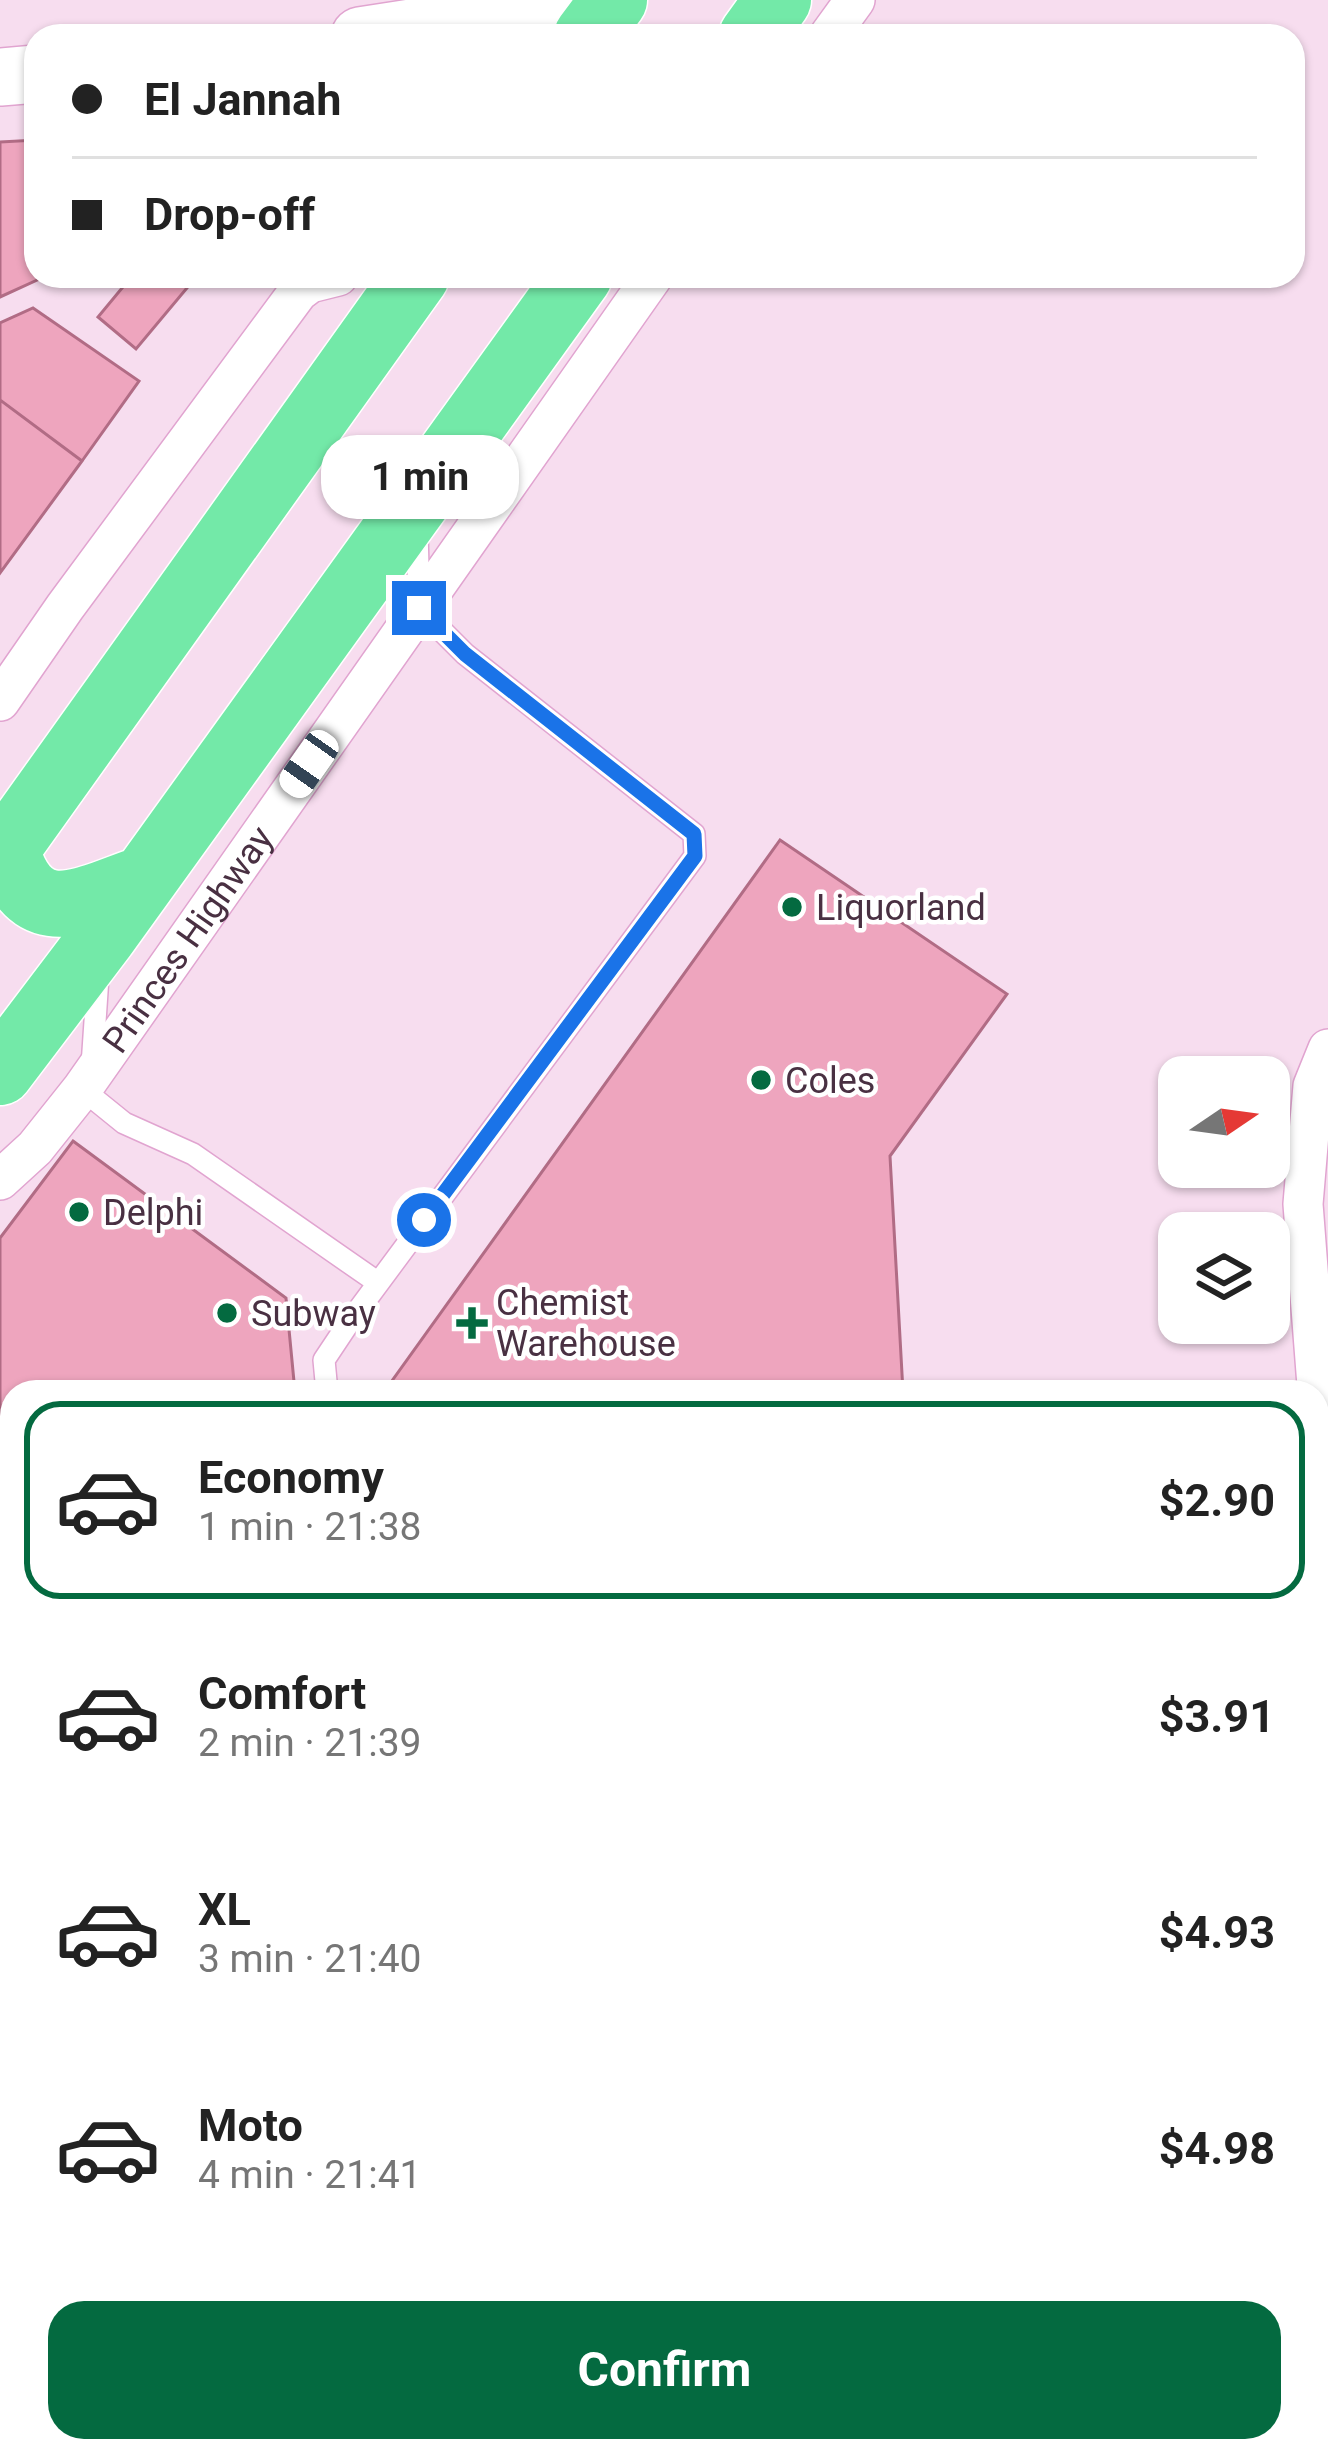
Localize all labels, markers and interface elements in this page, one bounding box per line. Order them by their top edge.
text: El Jannah [144,73,341,126]
text: Drop-off [144,188,315,241]
callout: 1 min [320,434,518,518]
text: 1 min [371,454,469,500]
route end [392,581,446,635]
car [274,724,344,804]
street label: Princes Highway [94,818,282,1061]
place label: Liquorland [816,887,986,929]
marker: Liquorland [779,894,805,920]
north arrow [1158,1056,1290,1188]
map controls [1158,1056,1290,1344]
place label: Coles [785,1060,875,1102]
marker: Coles [748,1067,774,1093]
place label: Delphi [103,1192,203,1234]
route start [397,1193,451,1247]
marker: Delphi [66,1199,92,1225]
button: layers [1158,1212,1290,1344]
place label: Chemist Warehouse [496,1282,676,1365]
place label: Subway [251,1293,376,1335]
marker: Subway [214,1300,240,1326]
marker: Chemist Warehouse [459,1310,485,1336]
icon: car [54,1446,162,1554]
text: Economy [198,1451,384,1504]
text: $2.90 [1159,1474,1275,1527]
text: 1 min · 21:38 [198,1504,421,1550]
icon: car [54,1662,162,1770]
text: Comfort [198,1667,366,1720]
text: $3.91 [1159,1690,1275,1743]
text: 2 min · 21:39 [198,1720,421,1766]
icon: car [54,1878,162,1986]
text: XL [198,1883,251,1936]
text: $4.93 [1159,1906,1275,1959]
text: 3 min · 21:40 [198,1936,421,1982]
icon: car [54,2094,162,2202]
text: Moto [198,2099,303,2152]
text: $4.98 [1159,2122,1275,2175]
text: 4 min · 21:41 [198,2152,421,2198]
button: Confirm [48,2301,1281,2439]

